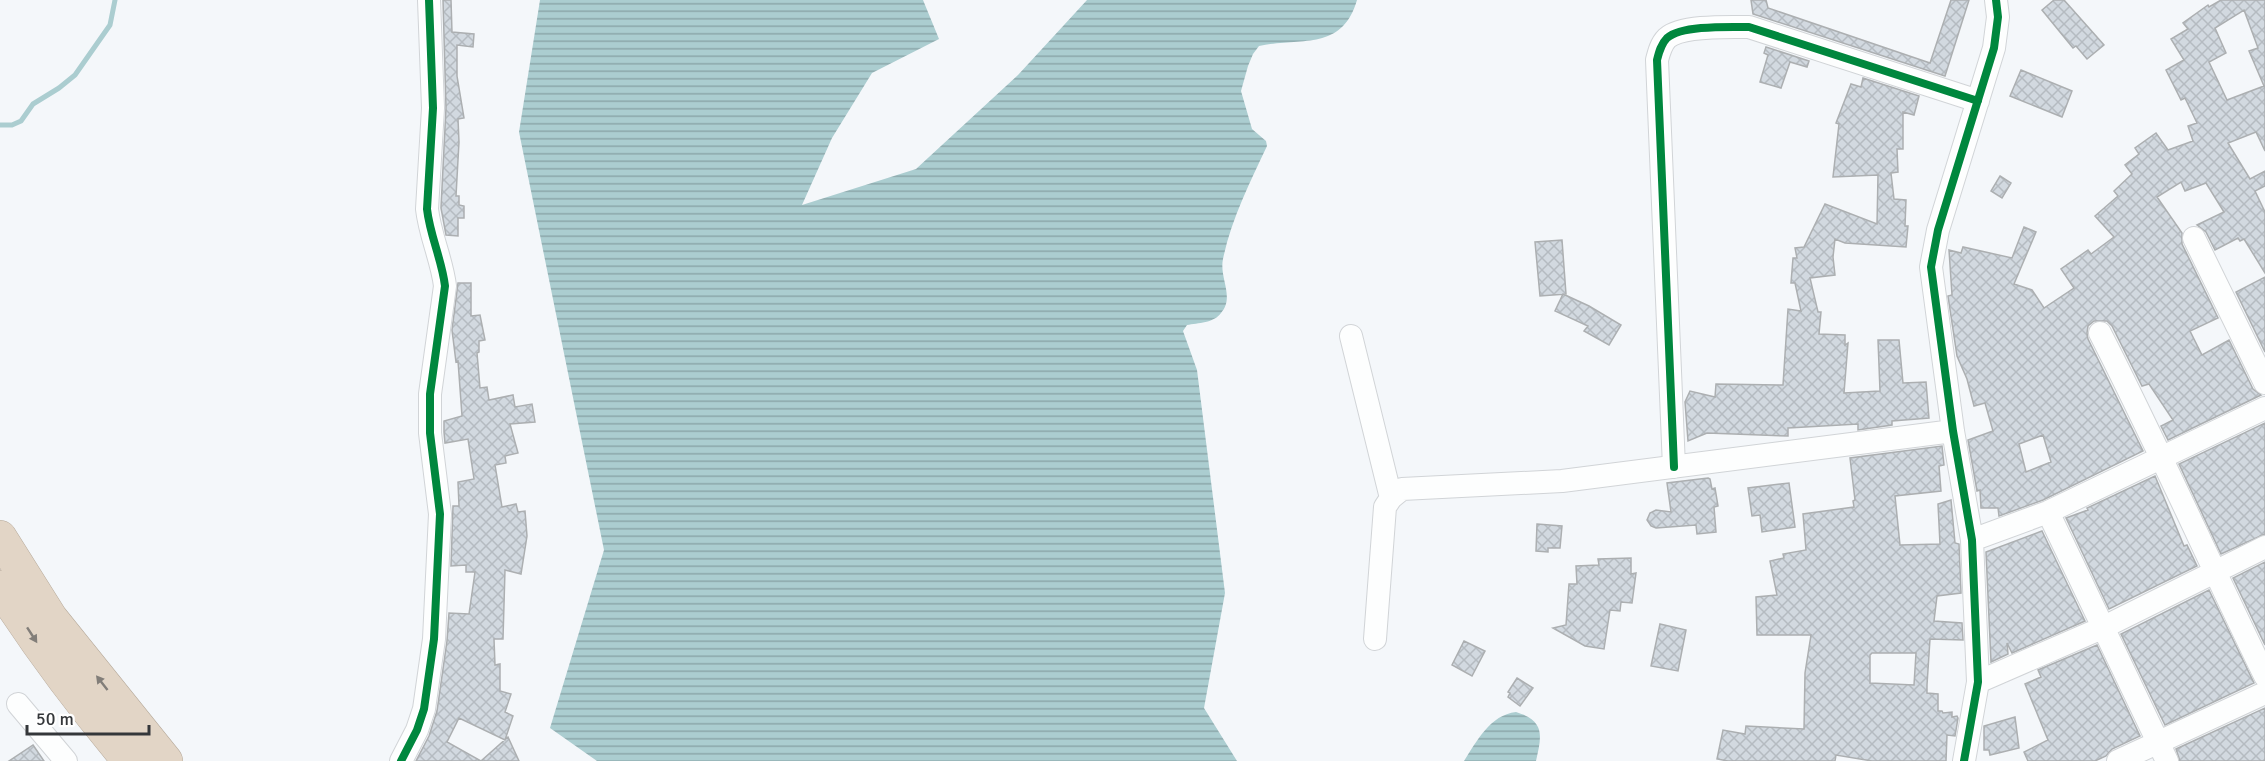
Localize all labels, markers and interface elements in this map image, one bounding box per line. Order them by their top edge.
one-way arrow [26,627,38,643]
one-way arrow [96,676,108,692]
scale bar [27,698,148,736]
text: 50 m [36,708,74,730]

